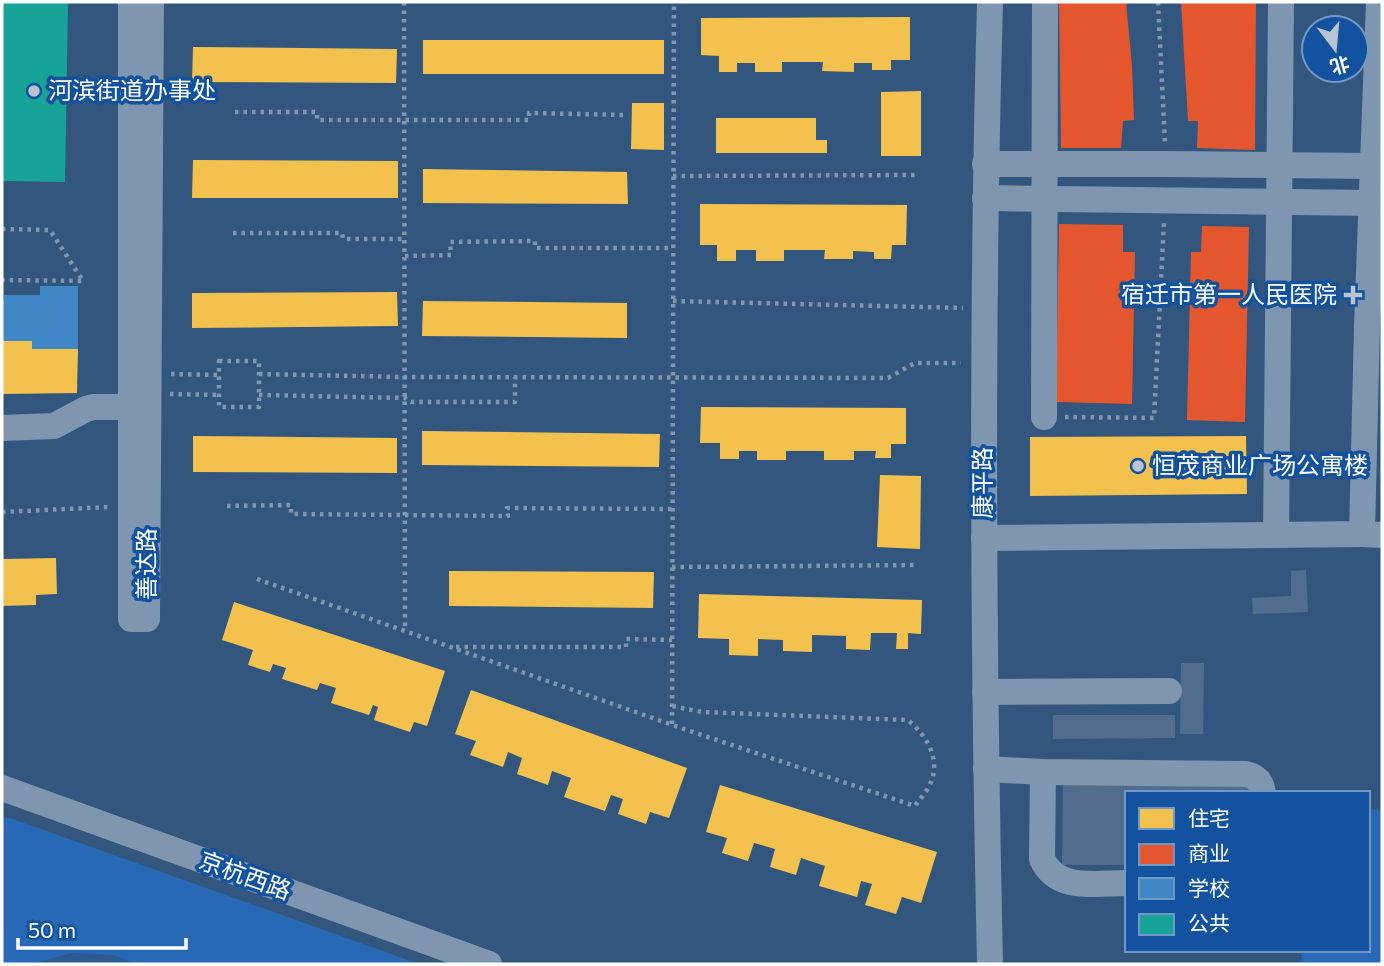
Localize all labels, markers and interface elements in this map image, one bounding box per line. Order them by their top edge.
north arrow [1300,14,1370,84]
text: 北 [1328,52,1352,79]
place label: 河滨街道办事处 [48,75,216,104]
marker: 河滨街道办事处 [26,83,42,99]
place label: 宿迁市第一人民医院 [1121,279,1337,308]
marker: 宿迁市第一人民医院 [1343,285,1363,305]
street label: 康平路 [967,447,996,519]
place label: 恒茂商业广场公寓楼 [1152,450,1368,479]
marker: 恒茂商业广场公寓楼 [1130,458,1146,474]
street label: 善达路 [131,528,160,600]
legend [1125,791,1370,952]
text: 住宅 [1188,805,1230,830]
text: 商业 [1188,840,1230,865]
street label: 京杭西路 [195,845,296,905]
text: 学校 [1188,875,1230,900]
scale bar [18,906,186,950]
text: 公共 [1188,910,1230,935]
text: 50 m [28,917,76,942]

